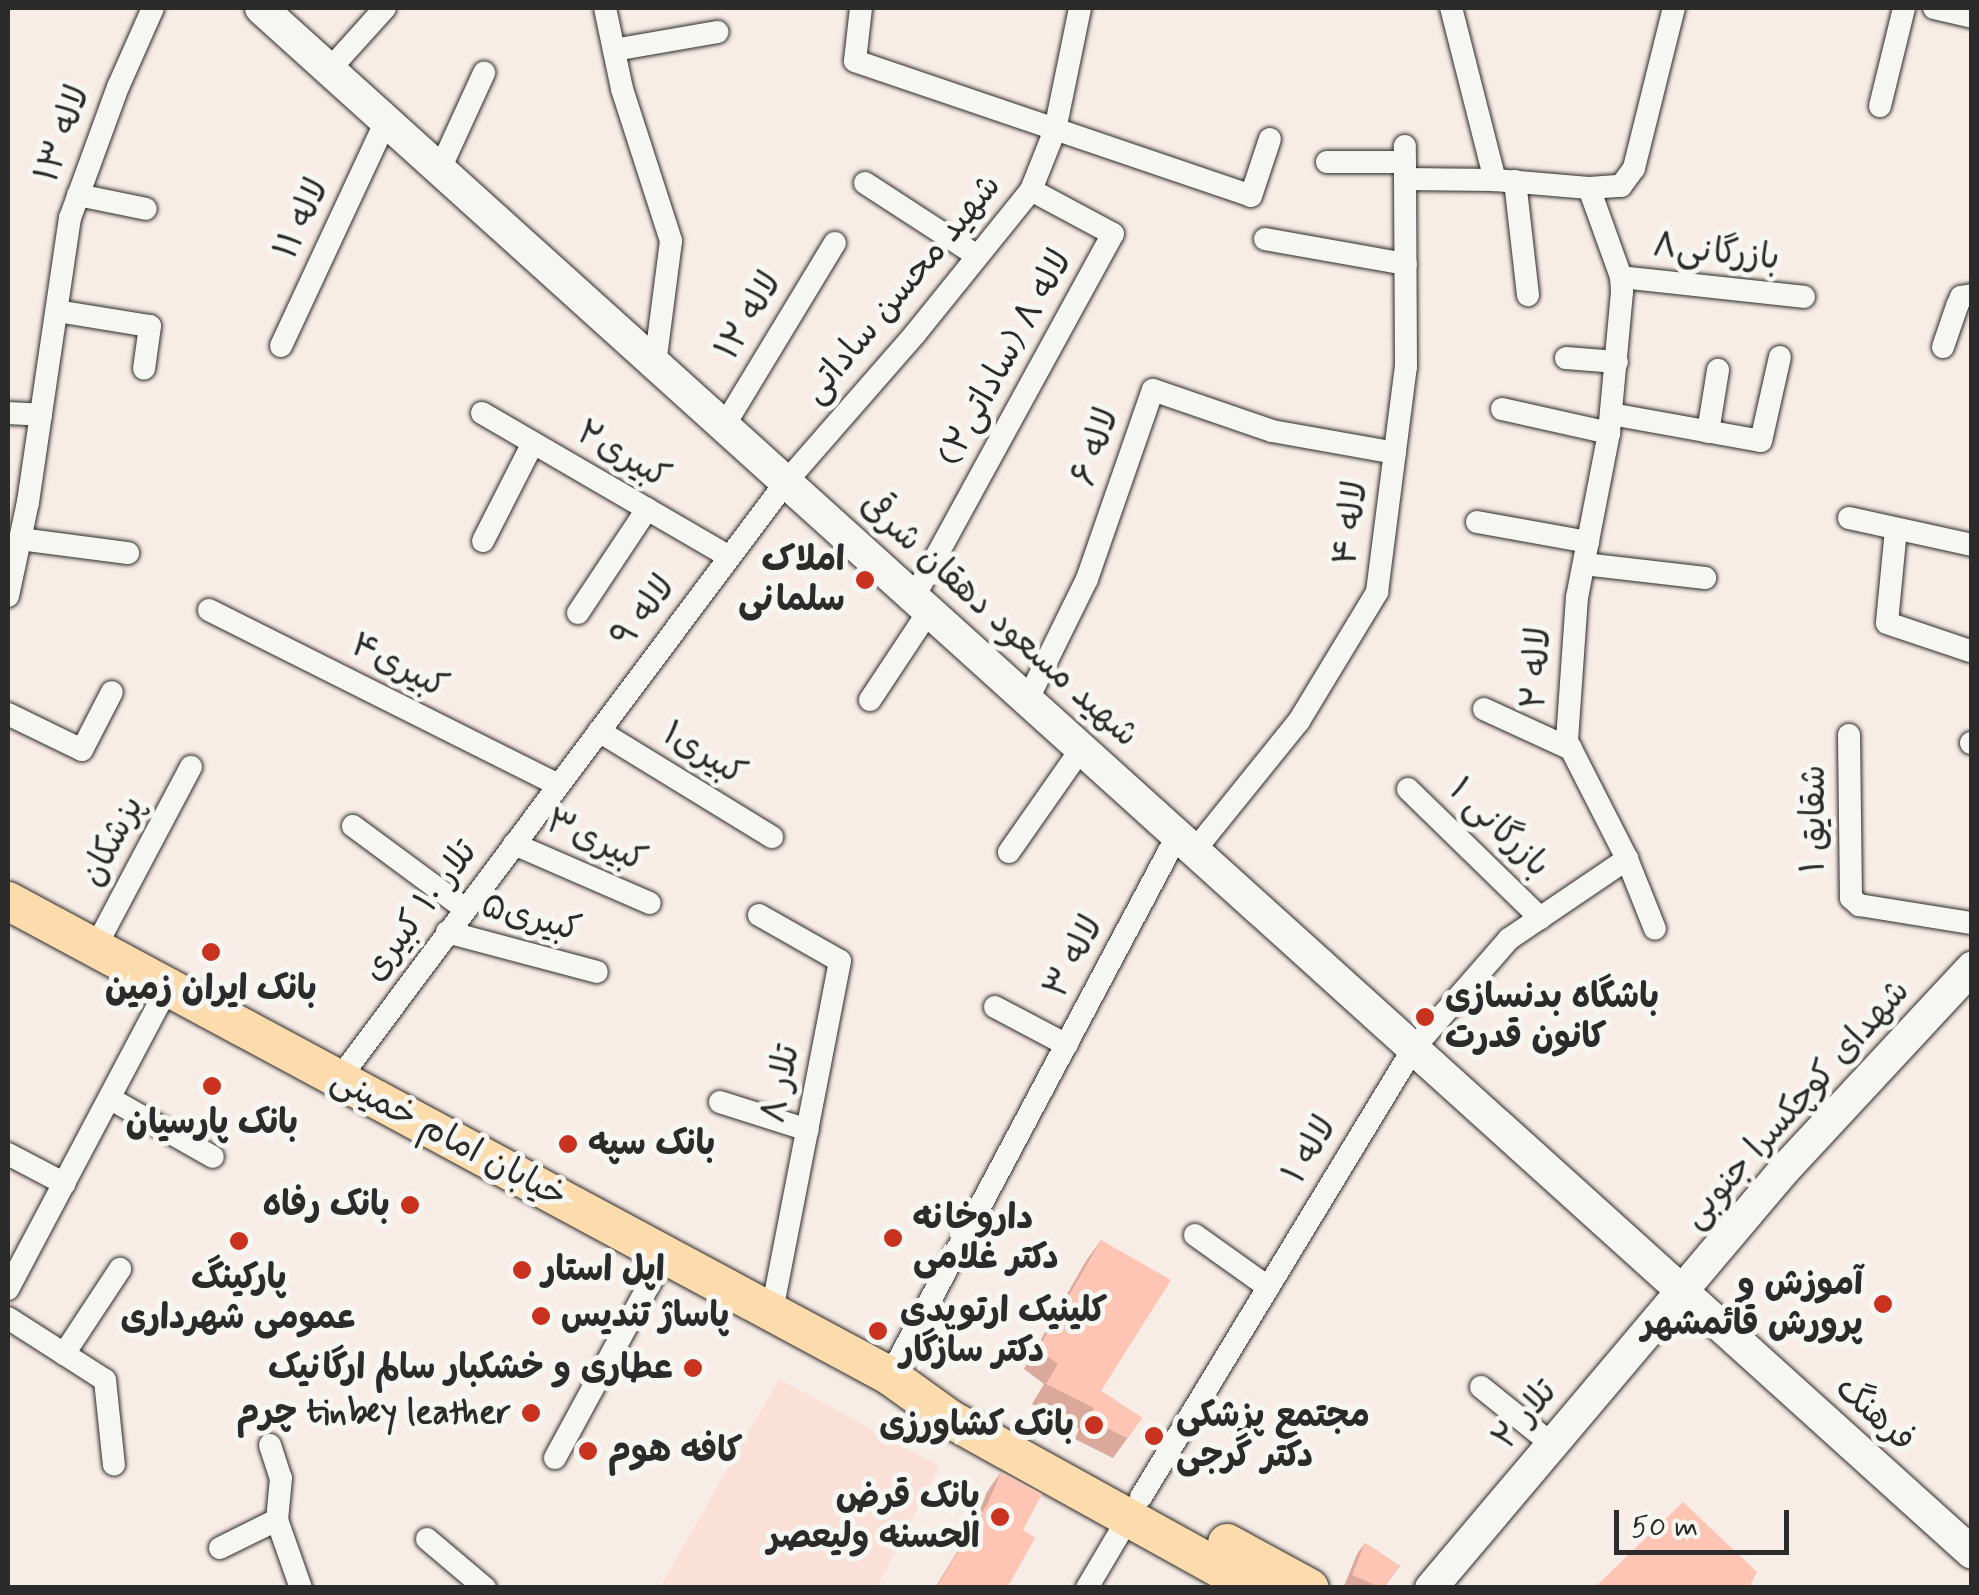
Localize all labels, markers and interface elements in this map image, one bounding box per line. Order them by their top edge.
street label: لاله ۱۳ [26,80,100,188]
street label: شهید محسن ساداتی [794,166,1010,412]
street label: لاله ۱۱ [265,172,339,266]
street label: بازرگانی۸ [1650,224,1782,280]
street label: لاله ۸ (ساداتی۲) [928,243,1082,473]
street label: لاله ۱۲ [707,264,791,368]
street label: لاله ۶ [1063,402,1129,492]
street label: کبیری۲ [569,412,677,498]
street label: لاله ۴ [1324,478,1378,568]
street label: شهید مسعود دهقان شرقی [851,484,1147,756]
place label: املاک سلمانی [738,539,845,621]
street label: لاله ۹ [603,567,685,657]
marker: املاک سلمانی [854,569,876,591]
street label: کبیری۴ [343,624,455,708]
street label: لاله ۲ [1513,626,1561,710]
street label: کبیری۱ [655,713,753,795]
street label: شقایق ۱ [1793,765,1835,873]
street label: بازرگانی ۱ [1439,769,1559,887]
street label: پزشکان [71,789,153,893]
street label: کبیری۳ [539,800,653,882]
street label: تلار ۱۰ کبیری [353,832,487,990]
street label: کبیری۵ [477,885,585,951]
street label: لاله ۳ [1035,909,1113,1005]
marker: بانک ایران زمین [200,941,222,963]
place label: بانک ایران زمین [105,968,317,1010]
street label: شهدای کوچکسرا جنوبی [1673,971,1919,1237]
place label: باشگاه بدنسازی کانون قدرت [1445,976,1659,1058]
marker: باشگاه بدنسازی کانون قدرت [1414,1006,1436,1028]
street label: تلار ۸ [753,1041,809,1127]
street label: خیابان امام خمینی [324,1058,574,1218]
marker: بانک پارسیان [201,1075,223,1097]
place label: بانک پارسیان [126,1102,298,1144]
street label: لاله ۱ [1274,1109,1346,1191]
place label: بانک سپه [588,1123,715,1165]
marker: بانک سپه [557,1133,579,1155]
place label: بانک رفاه [263,1184,390,1226]
marker: بانک رفاه [399,1194,421,1216]
place label: داروخانه دکتر غلامی [913,1197,1059,1279]
marker: داروخانه دکتر غلامی [882,1227,904,1249]
marker: پارکینگ عمومی شهرداری [228,1230,250,1252]
place label: اپل استار [542,1249,665,1291]
place label: پارکینگ عمومی شهرداری [121,1257,357,1339]
marker: اپل استار [511,1259,533,1281]
place label: آموزش و پرورش قائمشهر [1641,1263,1863,1345]
place label: کلینیک ارتوپدی دکتر سازگار [900,1290,1107,1372]
marker: آموزش و پرورش قائمشهر [1872,1293,1894,1315]
place label: پاساژ تندیس [561,1295,729,1337]
marker: پاساژ تندیس [530,1305,552,1327]
marker: کلینیک ارتوپدی دکتر سازگار [865,1318,891,1344]
place label: عطاری و خشکبار سالم ارگانیک [268,1347,673,1389]
marker: عطاری و خشکبار سالم ارگانیک [682,1357,704,1379]
street label: فرهنگ [1826,1367,1924,1461]
street label: تلار ۲ [1484,1372,1566,1458]
place label: چرم tinbey leather [236,1392,511,1434]
place label: مجتمع پزشکی دکتر گرجی [1176,1395,1370,1477]
marker: چرم tinbey leather [520,1402,542,1424]
place label: بانک کشاورزی [879,1404,1074,1446]
marker: بانک کشاورزی [1083,1414,1105,1436]
marker: مجتمع پزشکی دکتر گرجی [1141,1423,1167,1449]
place label: کافه هوم [608,1430,742,1472]
marker: کافه هوم [577,1440,599,1462]
place label: بانک قرض الحسنه ولیعصر [768,1476,980,1558]
scale bar [1619,1490,1794,1552]
marker: بانک قرض الحسنه ولیعصر [989,1506,1011,1528]
text: 50 m [1631,1508,1698,1547]

